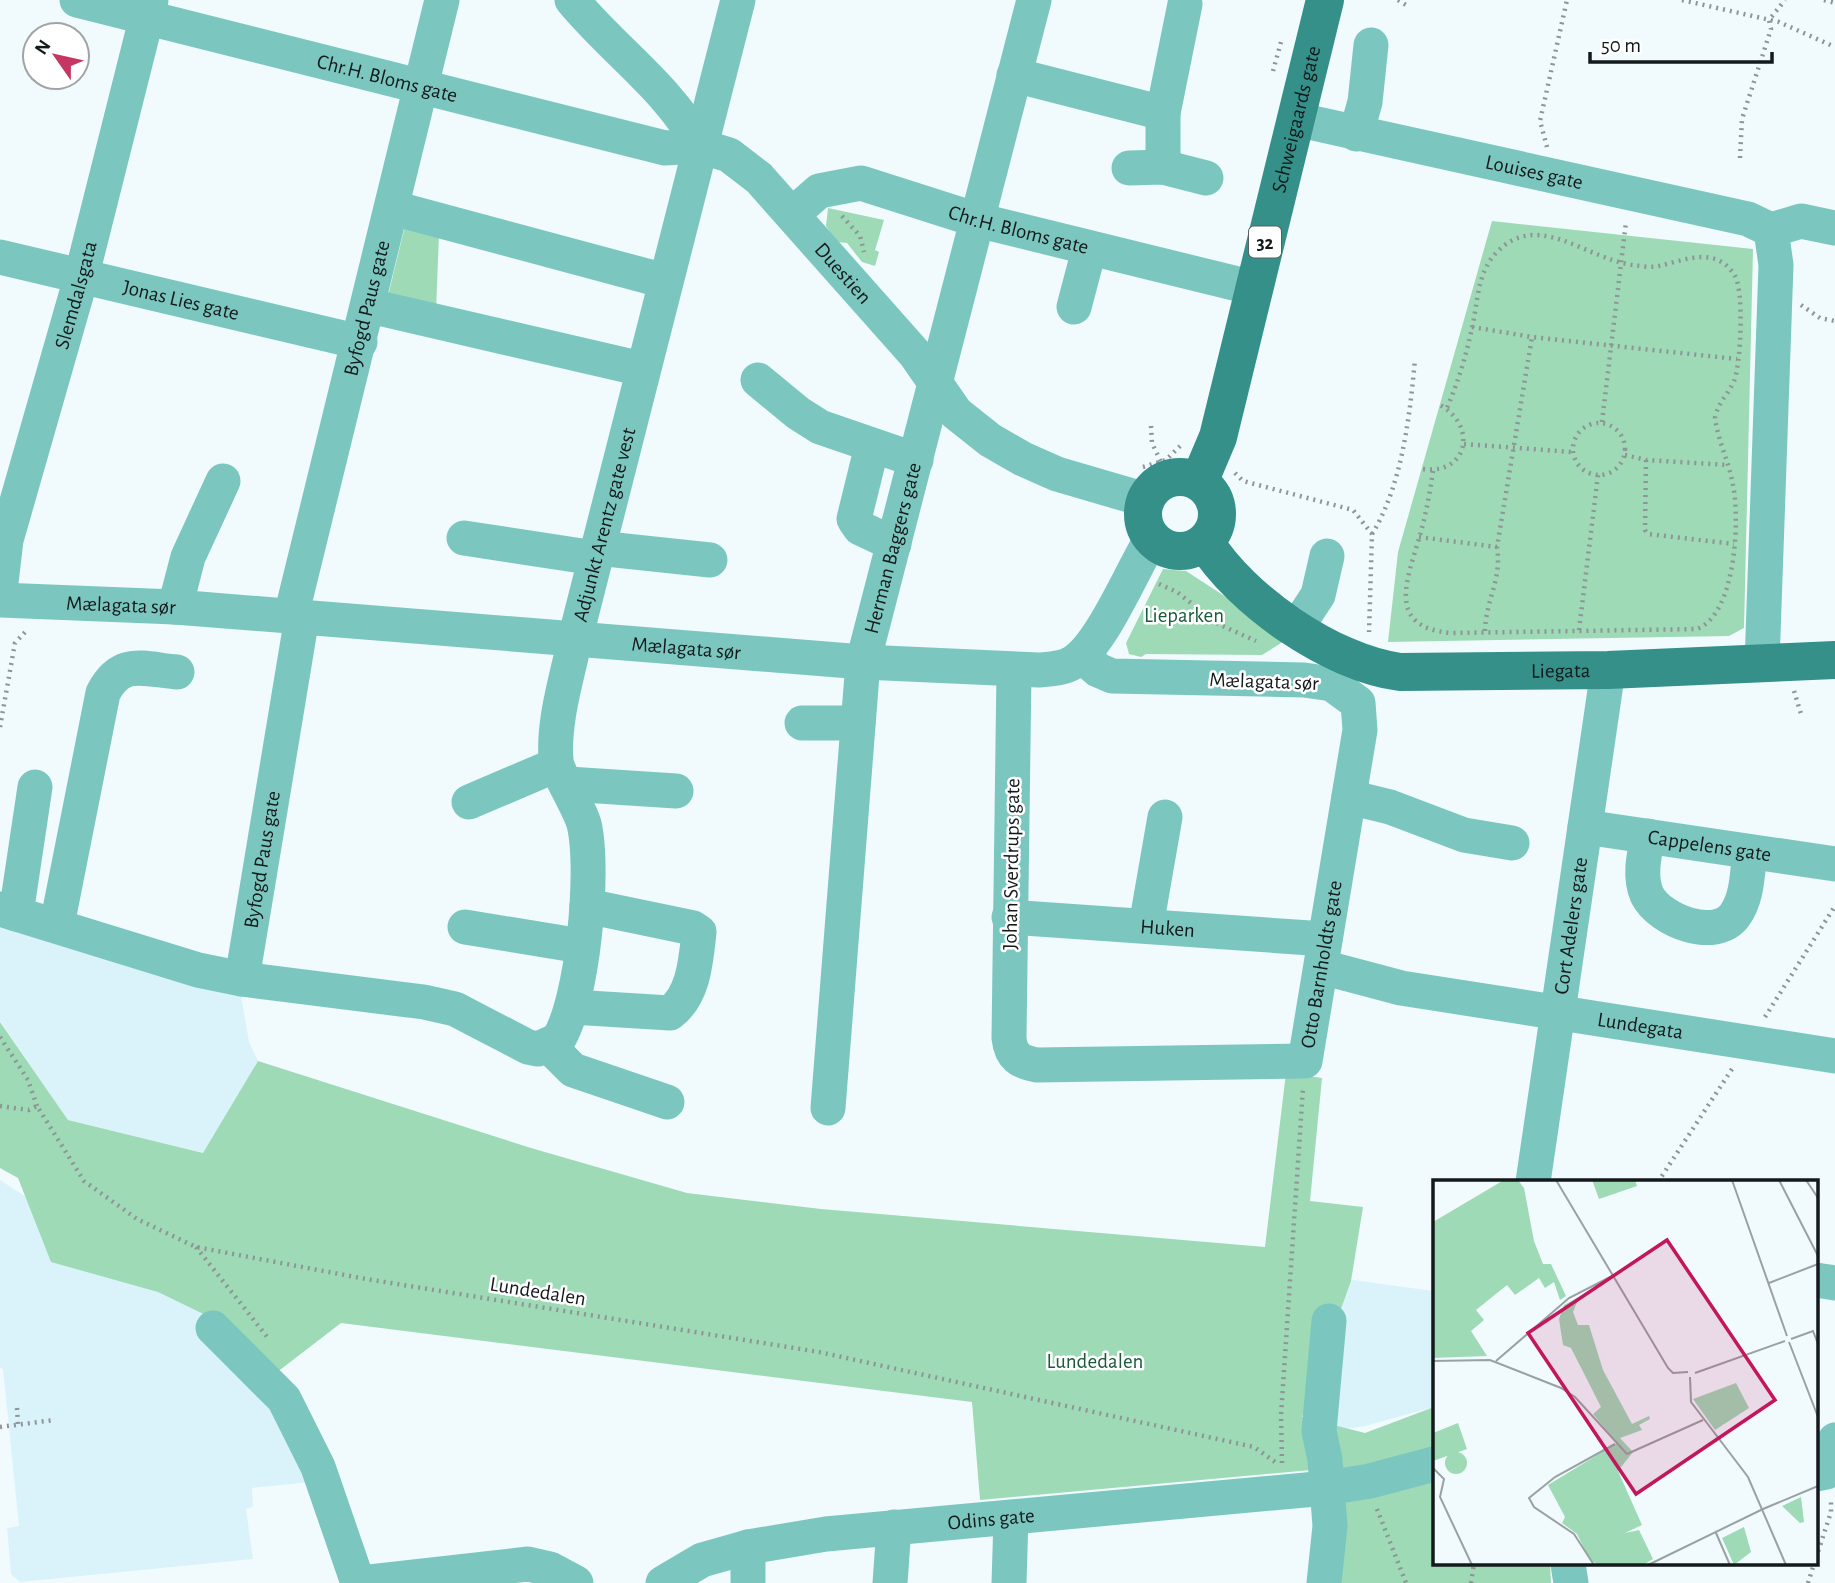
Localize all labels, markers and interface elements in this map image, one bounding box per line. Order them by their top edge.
north arrow [21,21,91,91]
scale bar [1590,21,1772,65]
text: 50 m [1601,35,1641,56]
text: N [32,37,55,58]
street label: Schweigaards gate [1268,44,1324,195]
street label: Chr.H. Bloms gate [315,51,460,106]
street label: Louises gate [1484,151,1585,193]
street label: Chr.H. Bloms gate [946,202,1091,258]
road number: 32 [1249,226,1281,258]
street label: Byfogd Paus gate [340,238,394,378]
street label: Slemdalsgata [51,239,101,352]
street label: Duestien [811,239,875,308]
street label: Jonas Lies gate [121,276,241,324]
street label: Adjunkt Arentz gate vest [570,425,640,624]
street label: Herman Baggers gate [861,460,925,636]
street label: Mælagata sør [66,593,176,618]
park label: Lieparken [1144,605,1224,626]
street label: Mælagata sør [631,634,742,663]
street label: Liegata [1531,660,1591,682]
street label: Mælagata sør [1209,669,1319,694]
street label: Johan Sverdrups gate [1000,778,1023,950]
street label: Byfogd Paus gate [241,789,284,930]
street label: Cappelens gate [1646,826,1773,865]
street label: Cort Adelers gate [1551,856,1591,996]
street label: Otto Barnholdts gate [1297,879,1346,1050]
street label: Huken [1140,916,1196,941]
street label: Lundegata [1596,1009,1685,1043]
inset map [1433,1180,1818,1566]
street label: Lundedalen [488,1274,587,1309]
park label: Lundedalen [1047,1351,1143,1372]
street label: Odins gate [947,1505,1036,1534]

